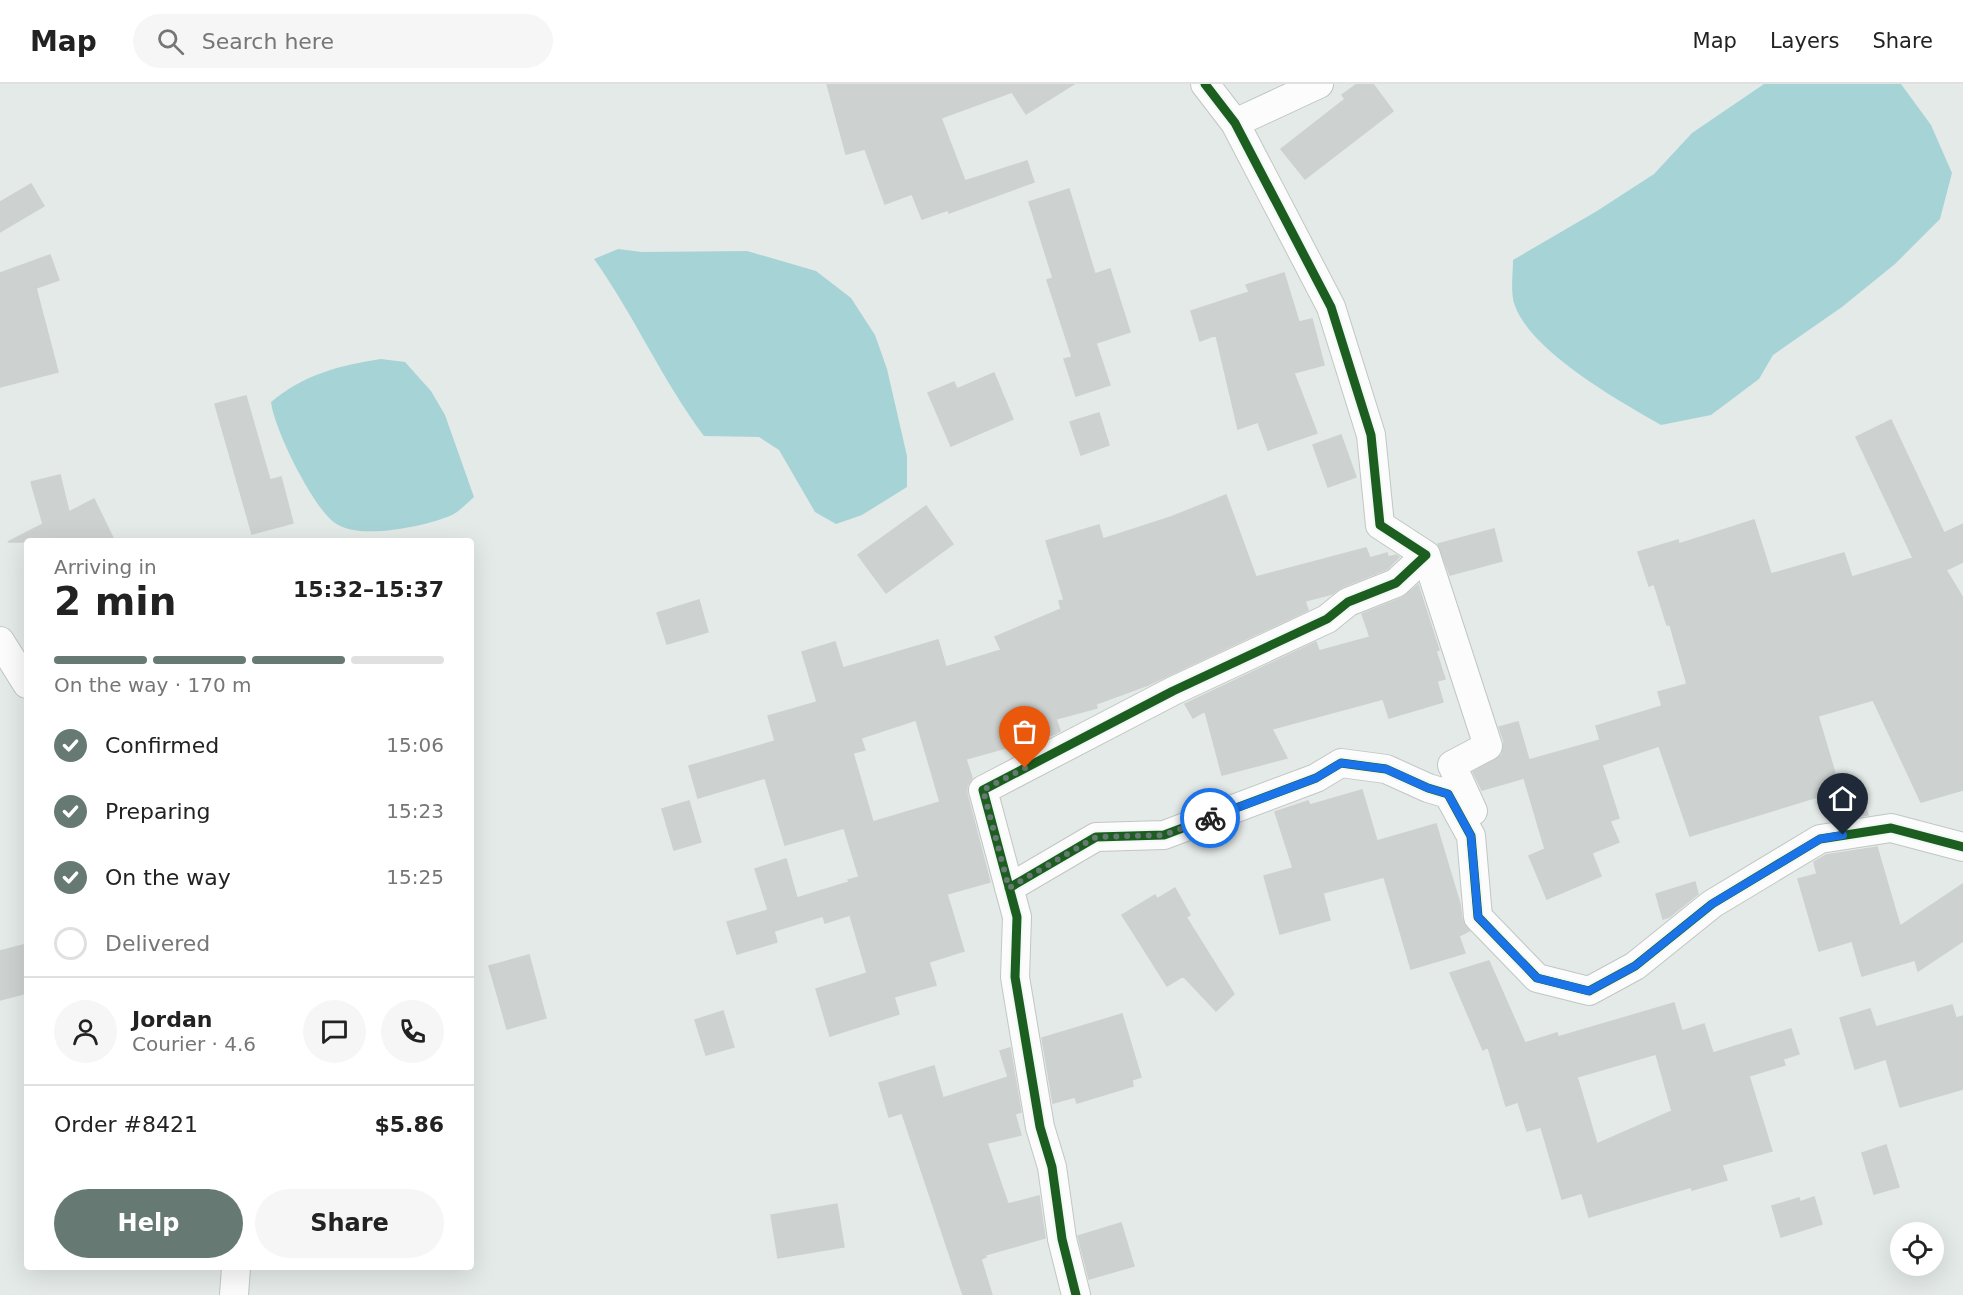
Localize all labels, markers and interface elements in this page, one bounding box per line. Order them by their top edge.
search box [133,14,553,68]
text: Map [30,25,97,58]
icon: search [154,25,187,58]
text: Search here [202,29,334,54]
text: Map [1693,29,1737,53]
text: Layers [1770,29,1839,53]
text: Share [1872,29,1933,53]
text: Arriving in [54,555,157,579]
text: 15:32–15:37 [293,577,444,602]
text: 2 min [54,579,176,624]
text: On the way · 170 m [54,673,252,697]
pin [999,706,1050,768]
icon: bag [1008,715,1041,748]
icon: check [54,729,87,762]
text: Confirmed [105,733,219,758]
text: 15:06 [386,733,444,757]
pin [1817,773,1868,835]
icon: home [1826,782,1859,815]
courier [1180,788,1240,848]
icon: check [54,795,87,828]
text: Preparing [105,799,211,824]
text: 15:23 [386,799,444,823]
icon: bike [1194,802,1227,835]
icon: check [54,861,87,894]
text: On the way [105,865,231,890]
text: 15:25 [386,865,444,889]
text: Delivered [105,931,210,956]
button: person [54,1000,117,1063]
button: chat [303,1000,366,1063]
button: phone [381,1000,444,1063]
text: Jordan [132,1007,212,1032]
text: Courier · 4.6 [132,1032,256,1056]
text: Order #8421 [54,1112,198,1137]
text: $5.86 [374,1112,444,1137]
button: Help [54,1189,243,1258]
button: Share [255,1189,444,1258]
map controls [1890,1222,1944,1276]
button: locate [1890,1222,1944,1276]

